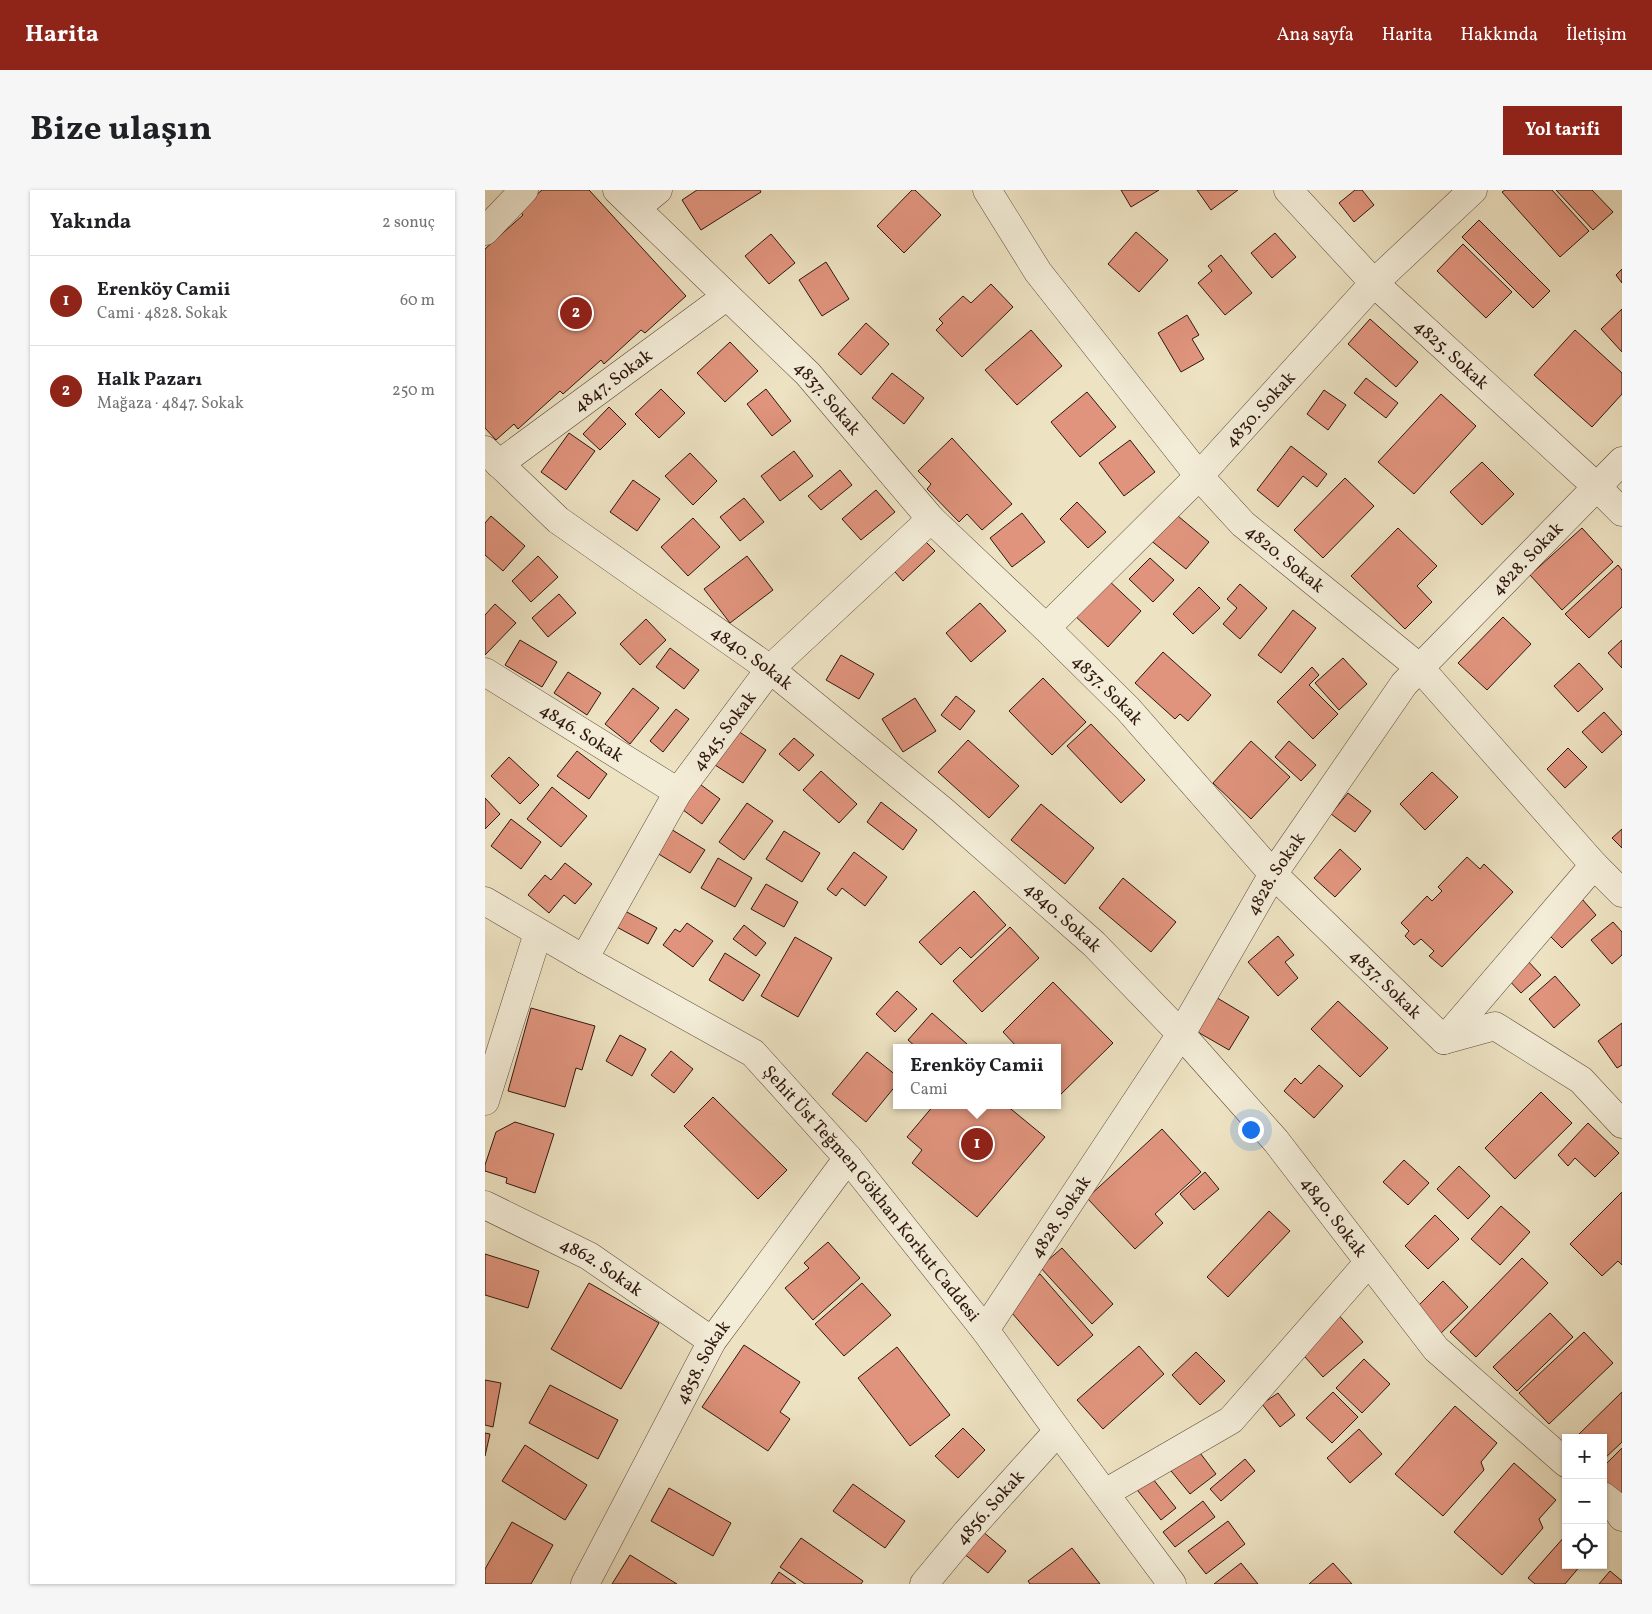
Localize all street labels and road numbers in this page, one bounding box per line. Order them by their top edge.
street label: 4825. Sokak [1408,314,1494,396]
street label: 4847. Sokak [569,344,658,419]
street label: 4837. Sokak [788,356,866,442]
street label: 4830. Sokak [1220,366,1302,454]
street label: 4828. Sokak [1486,517,1570,602]
street label: 4820. Sokak [1239,520,1329,600]
street label: 4840. Sokak [705,620,798,697]
street label: 4837. Sokak [1066,649,1148,732]
street label: 4845. Sokak [687,687,763,777]
street label: 4846. Sokak [534,698,628,769]
street label: 4828. Sokak [1241,828,1312,921]
street label: 4840. Sokak [1018,877,1107,959]
street label: 4837. Sokak [1343,944,1426,1026]
street label: Şehit Üst Teğmen Gökhan Korkut Caddesi [756,1061,985,1328]
street label: 4828. Sokak [1025,1171,1098,1264]
street label: 4840. Sokak [1294,1172,1372,1263]
street label: 4862. Sokak [555,1233,647,1304]
street label: 4858. Sokak [670,1316,737,1409]
street label: 4856. Sokak [950,1465,1031,1551]

